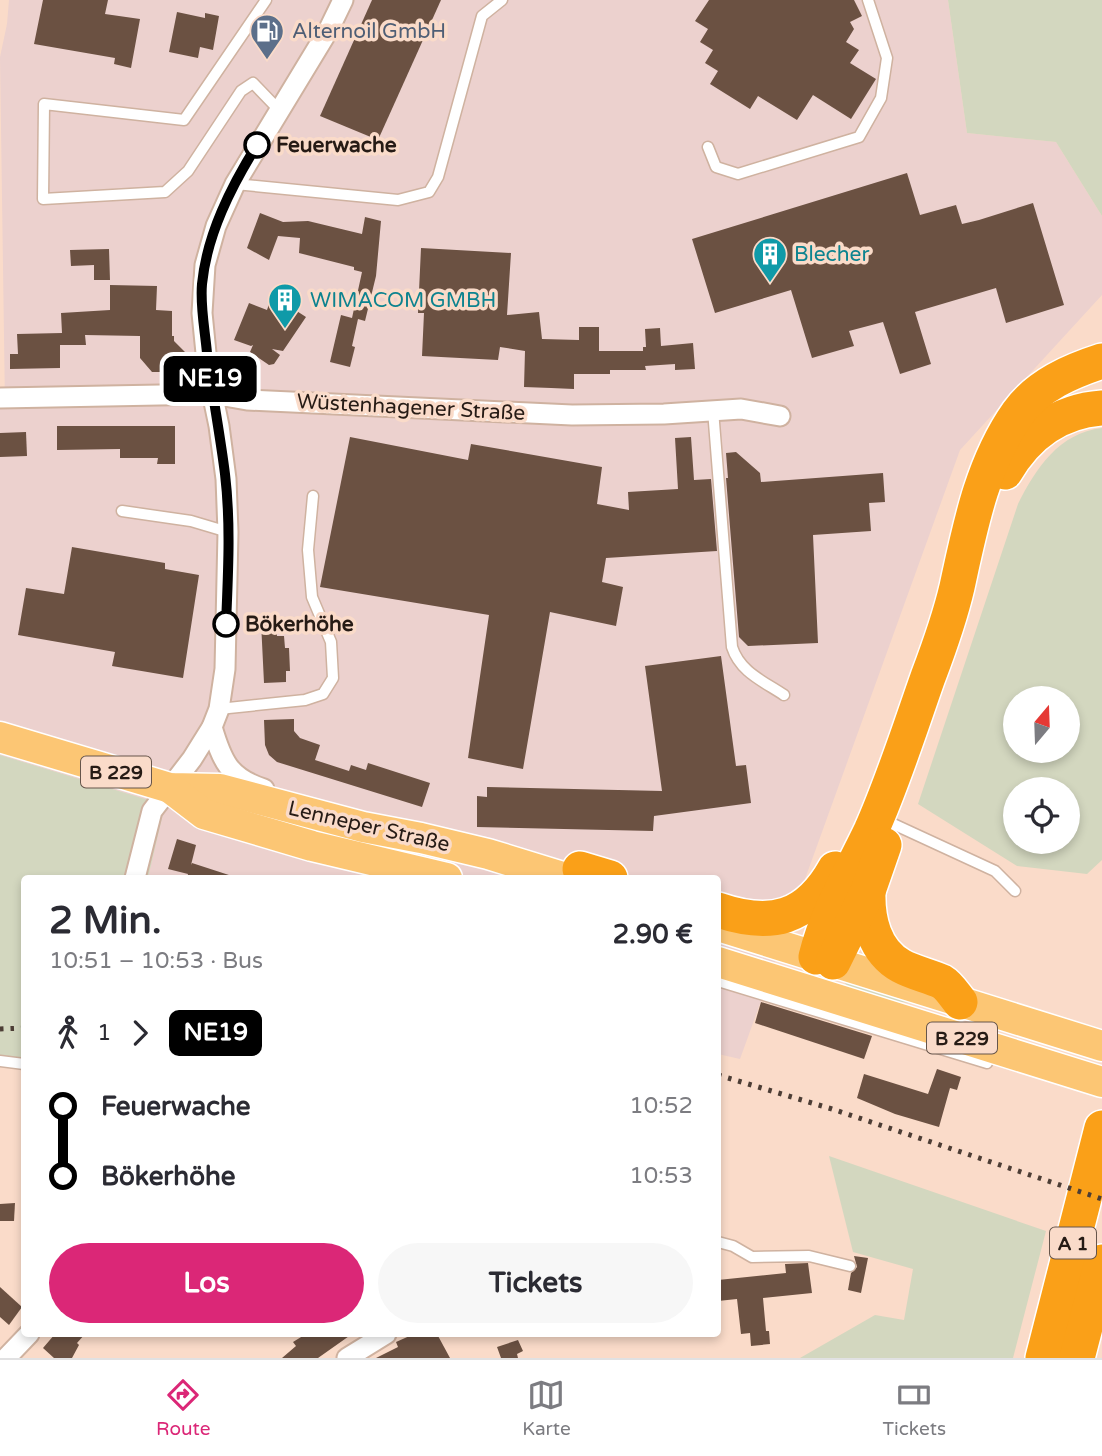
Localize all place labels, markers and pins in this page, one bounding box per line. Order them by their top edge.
fuel station icon: Alternoil GmbH [248,12,286,61]
place label: Alternoil GmbH [292,19,446,44]
marker: Feuerwache [244,132,270,158]
place label: Feuerwache [276,133,397,158]
building icon: Blecher [751,235,789,284]
place label: Blecher [794,242,869,267]
building icon: WIMACOM GMBH [266,281,304,330]
place label: WIMACOM GMBH [310,288,496,313]
marker: Bökerhöhe [213,611,239,637]
place label: Bökerhöhe [245,612,354,637]

